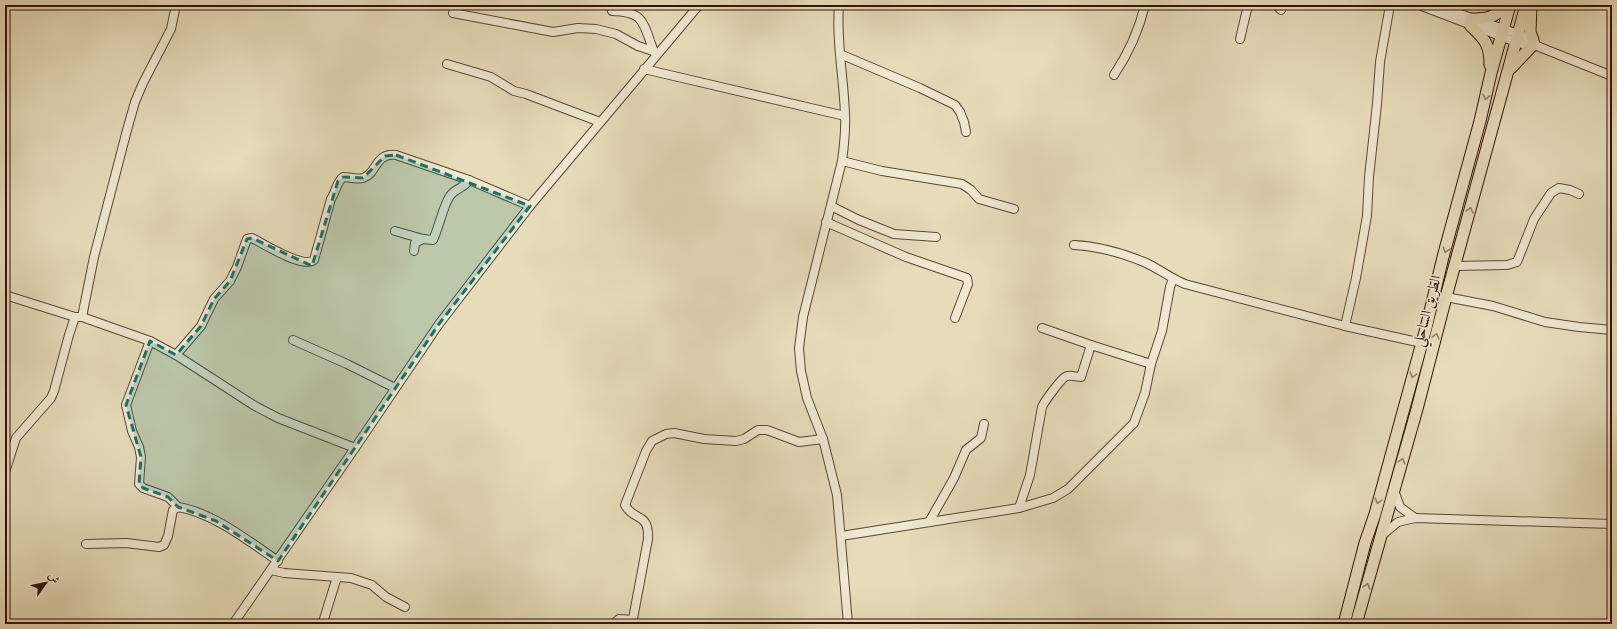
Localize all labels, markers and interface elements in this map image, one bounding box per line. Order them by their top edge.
one-way arrow [1482,94,1490,100]
one-way arrow [1465,207,1474,214]
one-way arrow [1442,246,1451,253]
street label: الطريق الساحلي [1408,273,1450,350]
one-way arrow [1431,333,1440,340]
one-way arrow [1409,372,1418,379]
one-way arrow [1397,458,1406,465]
one-way arrow [1375,497,1383,504]
north arrow [26,563,66,603]
text: ش [46,570,62,586]
one-way arrow [1362,583,1370,590]

